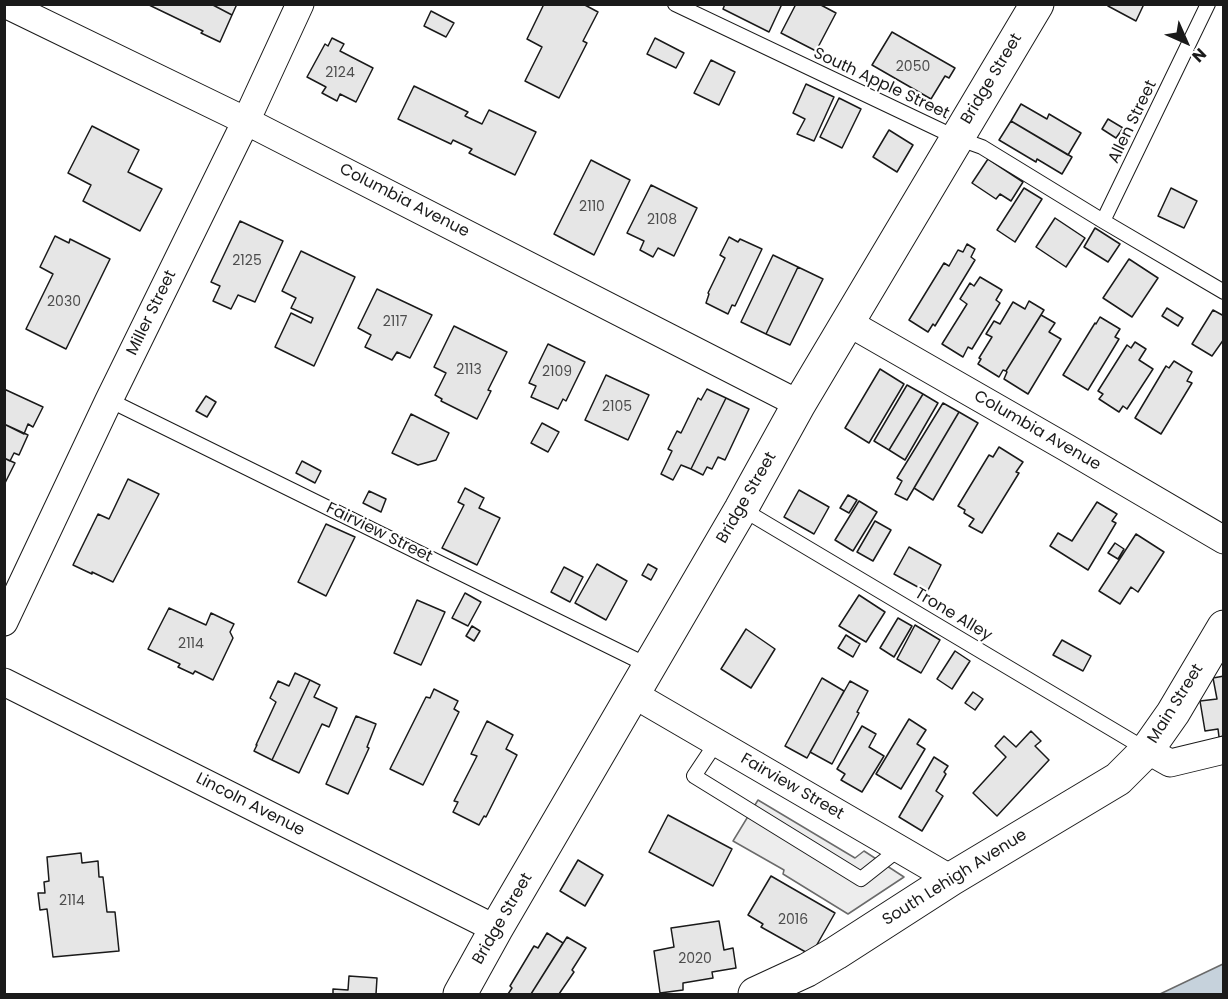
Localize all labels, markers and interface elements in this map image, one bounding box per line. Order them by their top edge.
north arrow [1156,12,1216,72]
street label: Bridge Street [957,30,1027,128]
text: N [1187,43,1211,67]
street label: South Apple Street [810,44,952,124]
house number: 2050 [896,59,930,75]
house number: 2124 [325,65,355,81]
street label: Allen Street [1105,77,1161,167]
street label: Columbia Avenue [336,160,472,242]
house number: 2110 [579,199,605,215]
house number: 2108 [647,212,677,228]
house number: 2125 [232,253,262,269]
street label: Miller Street [123,267,181,359]
house number: 2030 [47,294,81,310]
house number: 2117 [383,314,407,330]
house number: 2113 [456,362,482,378]
house number: 2109 [542,364,572,380]
street label: Columbia Avenue [970,387,1104,475]
house number: 2105 [602,399,632,415]
street label: Bridge Street [713,449,781,547]
street label: Fairview Street [323,499,435,567]
street label: Trone Alley [911,584,995,646]
house number: 2114 [178,636,204,652]
street label: Main Street [1144,661,1208,747]
street label: Fairview Street [737,750,847,824]
street label: Lincoln Avenue [192,769,308,841]
street label: South Lehigh Avenue [879,826,1031,930]
street label: Bridge Street [469,870,537,968]
house number: 2114 [59,893,85,909]
house number: 2016 [778,912,808,928]
house number: 2020 [678,951,712,967]

